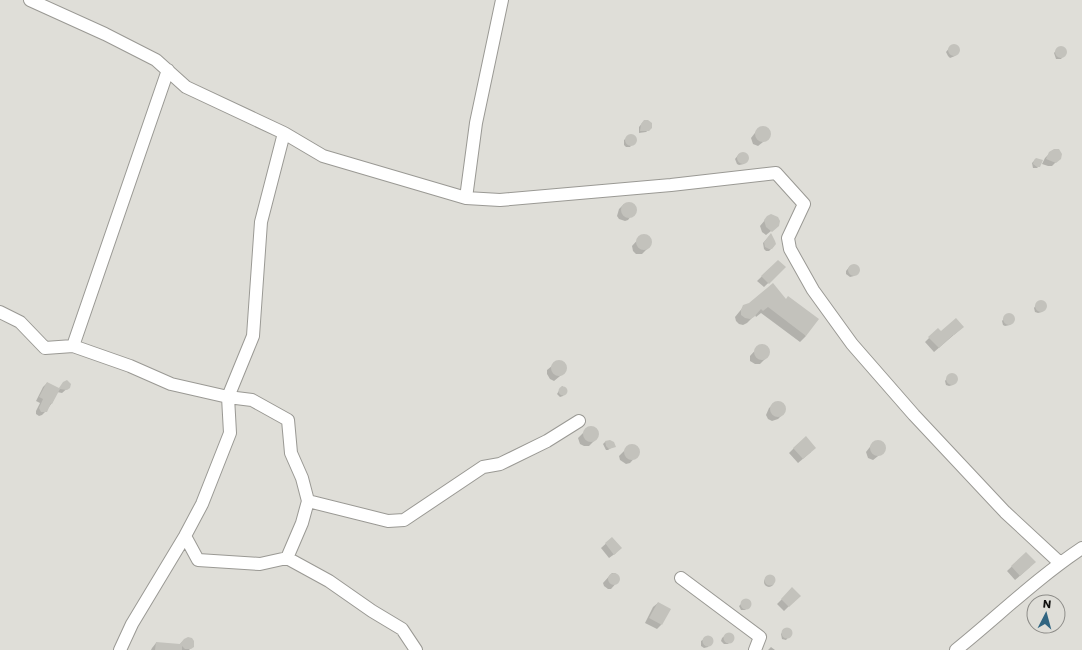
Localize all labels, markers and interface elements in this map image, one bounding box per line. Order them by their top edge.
north arrow [1026,594,1066,634]
text: N [1042,596,1052,612]

